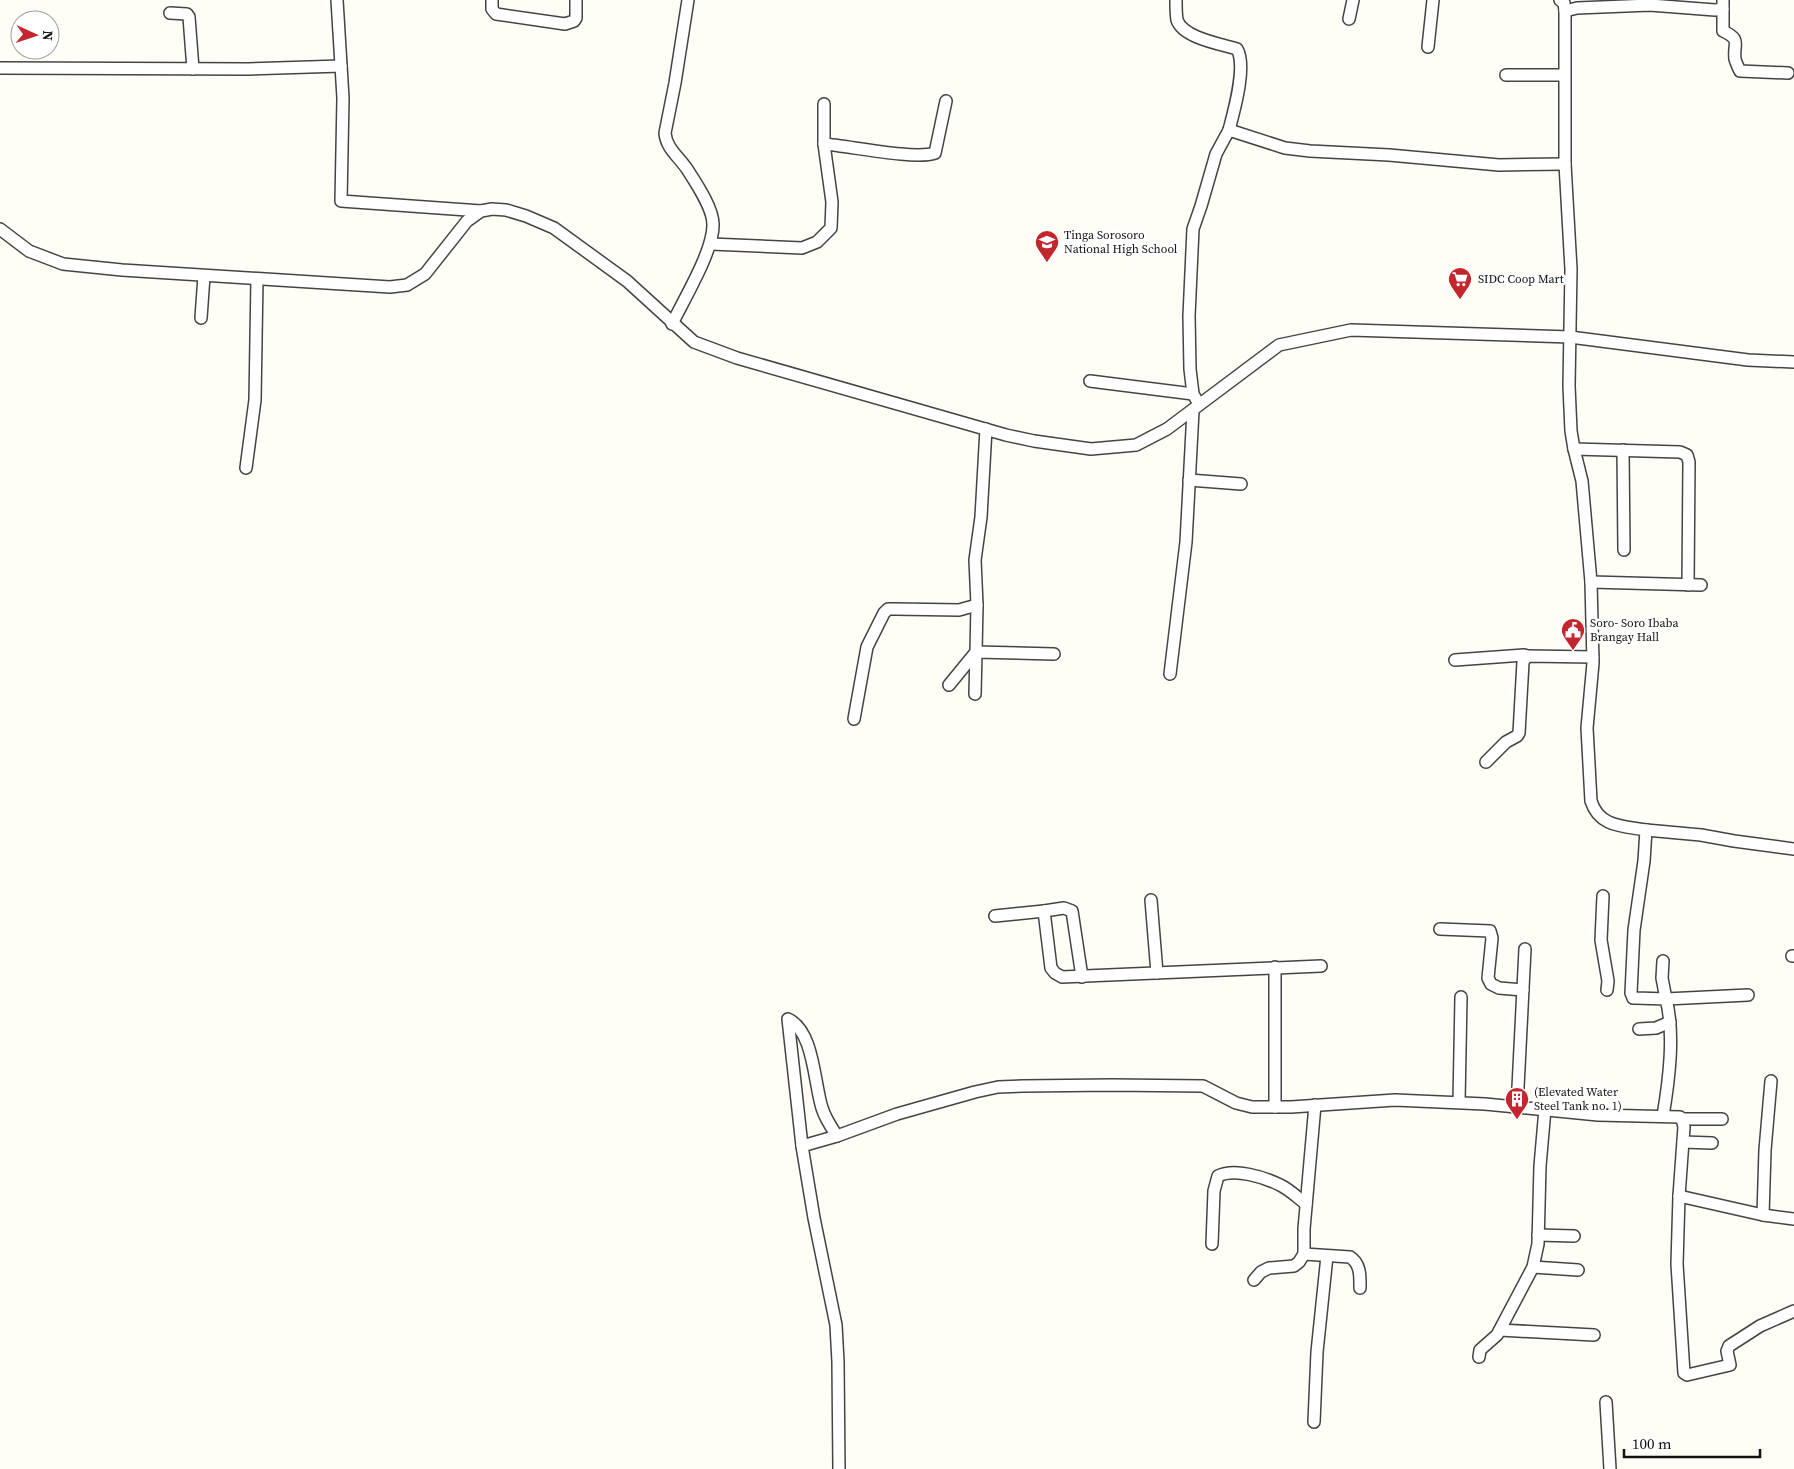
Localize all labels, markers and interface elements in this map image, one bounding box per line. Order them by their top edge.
north arrow [10,10,60,60]
text: N [38,30,58,41]
place label: Tinga Sorosoro National High School [1064,227,1178,257]
school or university icon: Tinga Sorosoro National High School [1034,229,1060,263]
supermarket icon: SIDC Coop Mart [1447,266,1473,300]
place label: SIDC Coop Mart [1478,271,1564,287]
place label: Soro- Soro Ibaba Brangay Hall [1590,615,1679,645]
public building icon: Soro- Soro Ibaba Brangay Hall [1560,617,1586,651]
place label: (Elevated Water Steel Tank no. 1) [1534,1084,1622,1114]
building icon: (Elevated Water Steel Tank no. 1) [1504,1086,1530,1120]
scale bar [1624,1426,1760,1458]
text: 100 m [1632,1433,1672,1454]

